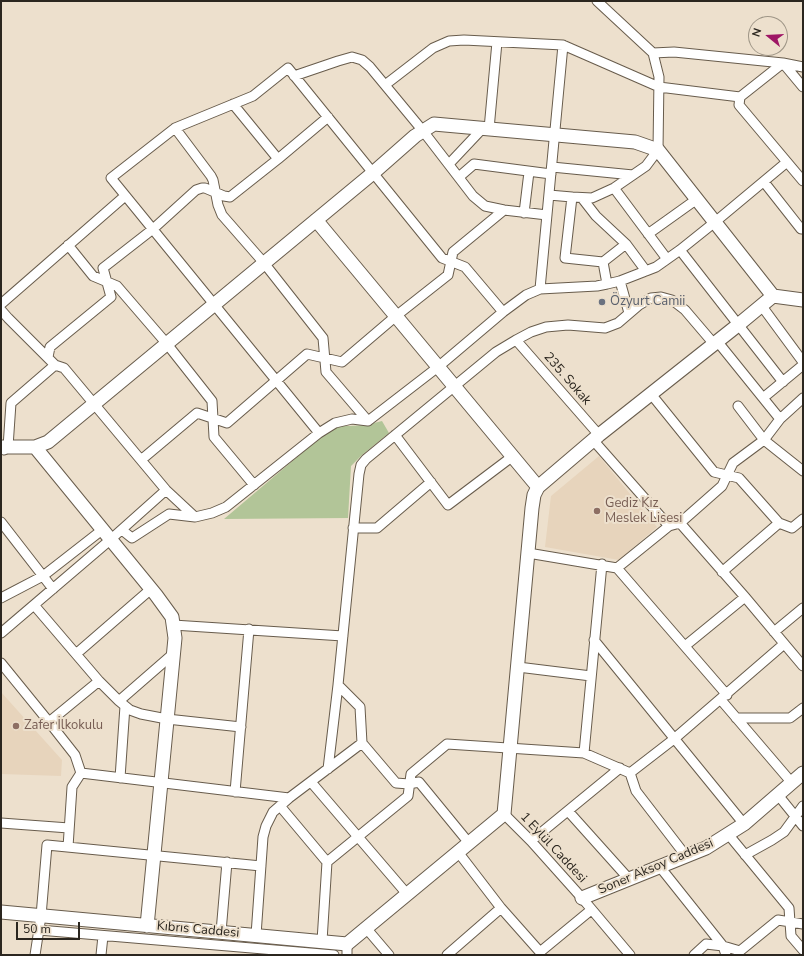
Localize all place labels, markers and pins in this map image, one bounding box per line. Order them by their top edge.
place label: Özyurt Camii [610,294,685,310]
marker: Özyurt Camii [597,297,607,307]
place label: Gediz Kız Meslek Lisesi [605,496,682,527]
marker: Gediz Kız Meslek Lisesi [592,506,602,516]
place label: Zafer İlkokulu [24,718,103,734]
marker: Zafer İlkokulu [11,721,21,731]

